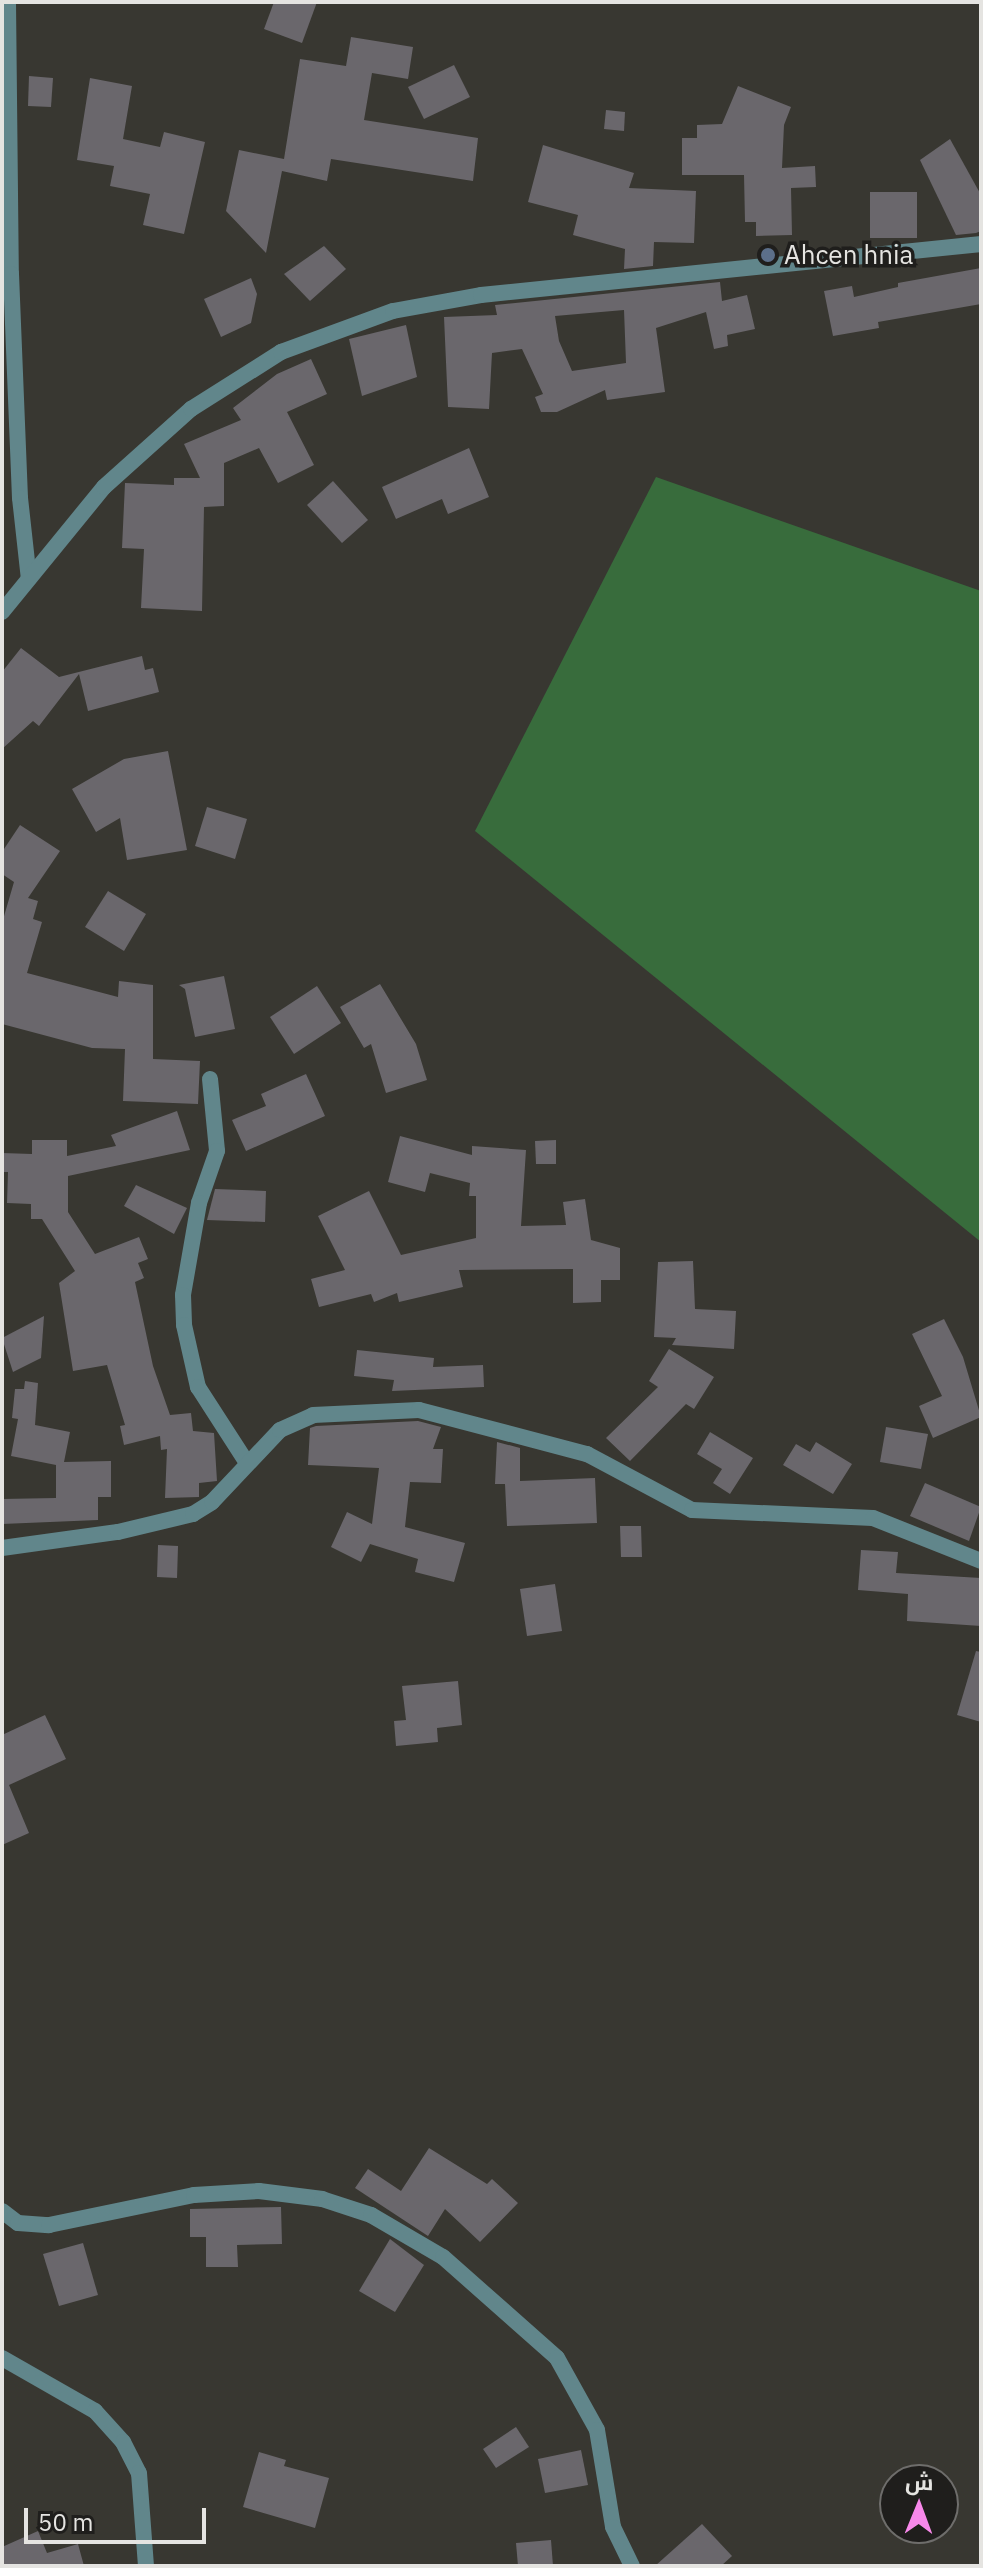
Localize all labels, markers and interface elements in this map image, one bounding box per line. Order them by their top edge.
place label: Ahcen hnia [784,239,913,271]
marker: Ahcen hnia [759,246,777,264]
north arrow [879,2464,959,2544]
text: ش [905,2467,934,2496]
scale bar [28,2492,210,2542]
text: 50 m [38,2506,93,2538]

